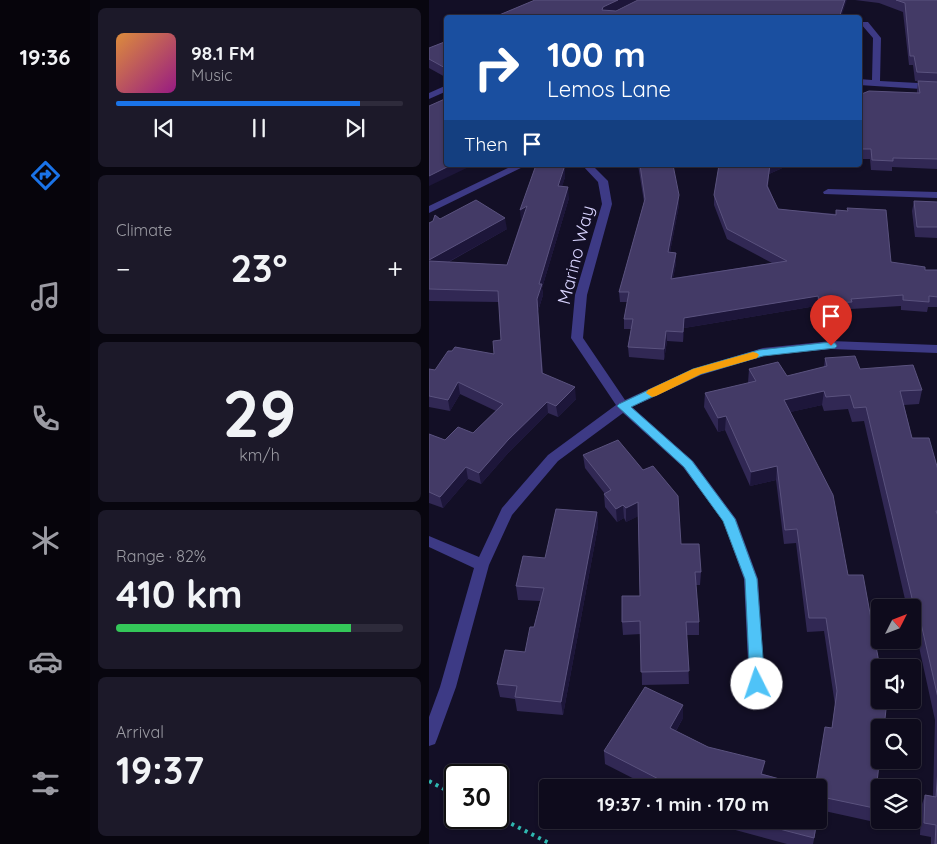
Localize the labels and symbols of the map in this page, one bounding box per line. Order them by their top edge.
street label: Marino Way [552,203,599,307]
pin [810,295,852,346]
north arrow [871,599,921,649]
position arrow [730,657,782,709]
speed limit sign: 30 [444,764,509,829]

